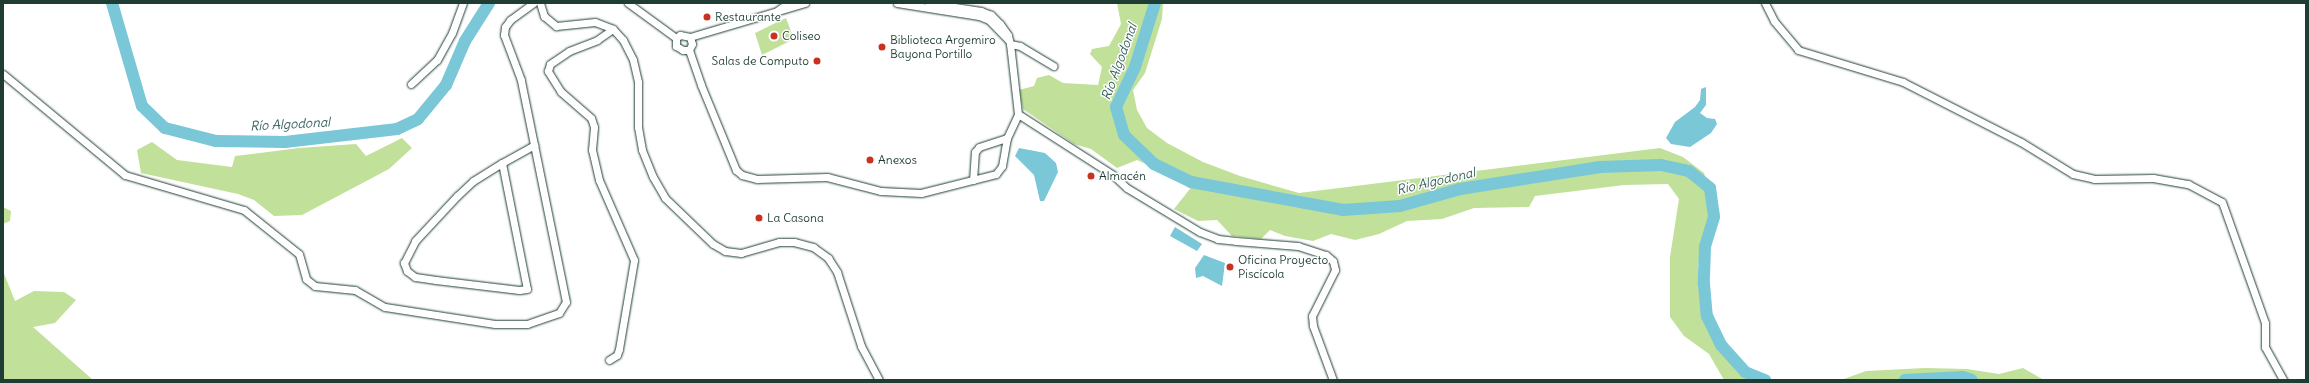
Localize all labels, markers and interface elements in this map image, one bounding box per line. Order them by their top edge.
place label: Restaurante [715,10,781,24]
marker: Restaurante [702,12,712,22]
water label: Río Algodonal [1099,22,1141,102]
place label: Coliseo [782,29,821,43]
marker: Coliseo [769,31,779,41]
place label: Biblioteca Argemiro Bayona Portillo [890,33,996,61]
marker: Biblioteca Argemiro Bayona Portillo [877,42,887,52]
place label: Salas de Computo [712,54,809,68]
marker: Salas de Computo [812,56,822,66]
water label: Río Algodonal [250,115,330,135]
place label: Anexos [878,153,917,167]
marker: Anexos [865,155,875,165]
water label: Río Algodonal [1395,165,1477,199]
place label: Almacén [1099,169,1146,183]
marker: Almacén [1086,171,1096,181]
place label: La Casona [767,211,824,225]
marker: La Casona [754,213,764,223]
place label: Oficina Proyecto Piscícola [1238,253,1328,281]
marker: Oficina Proyecto Piscícola [1225,262,1235,272]

